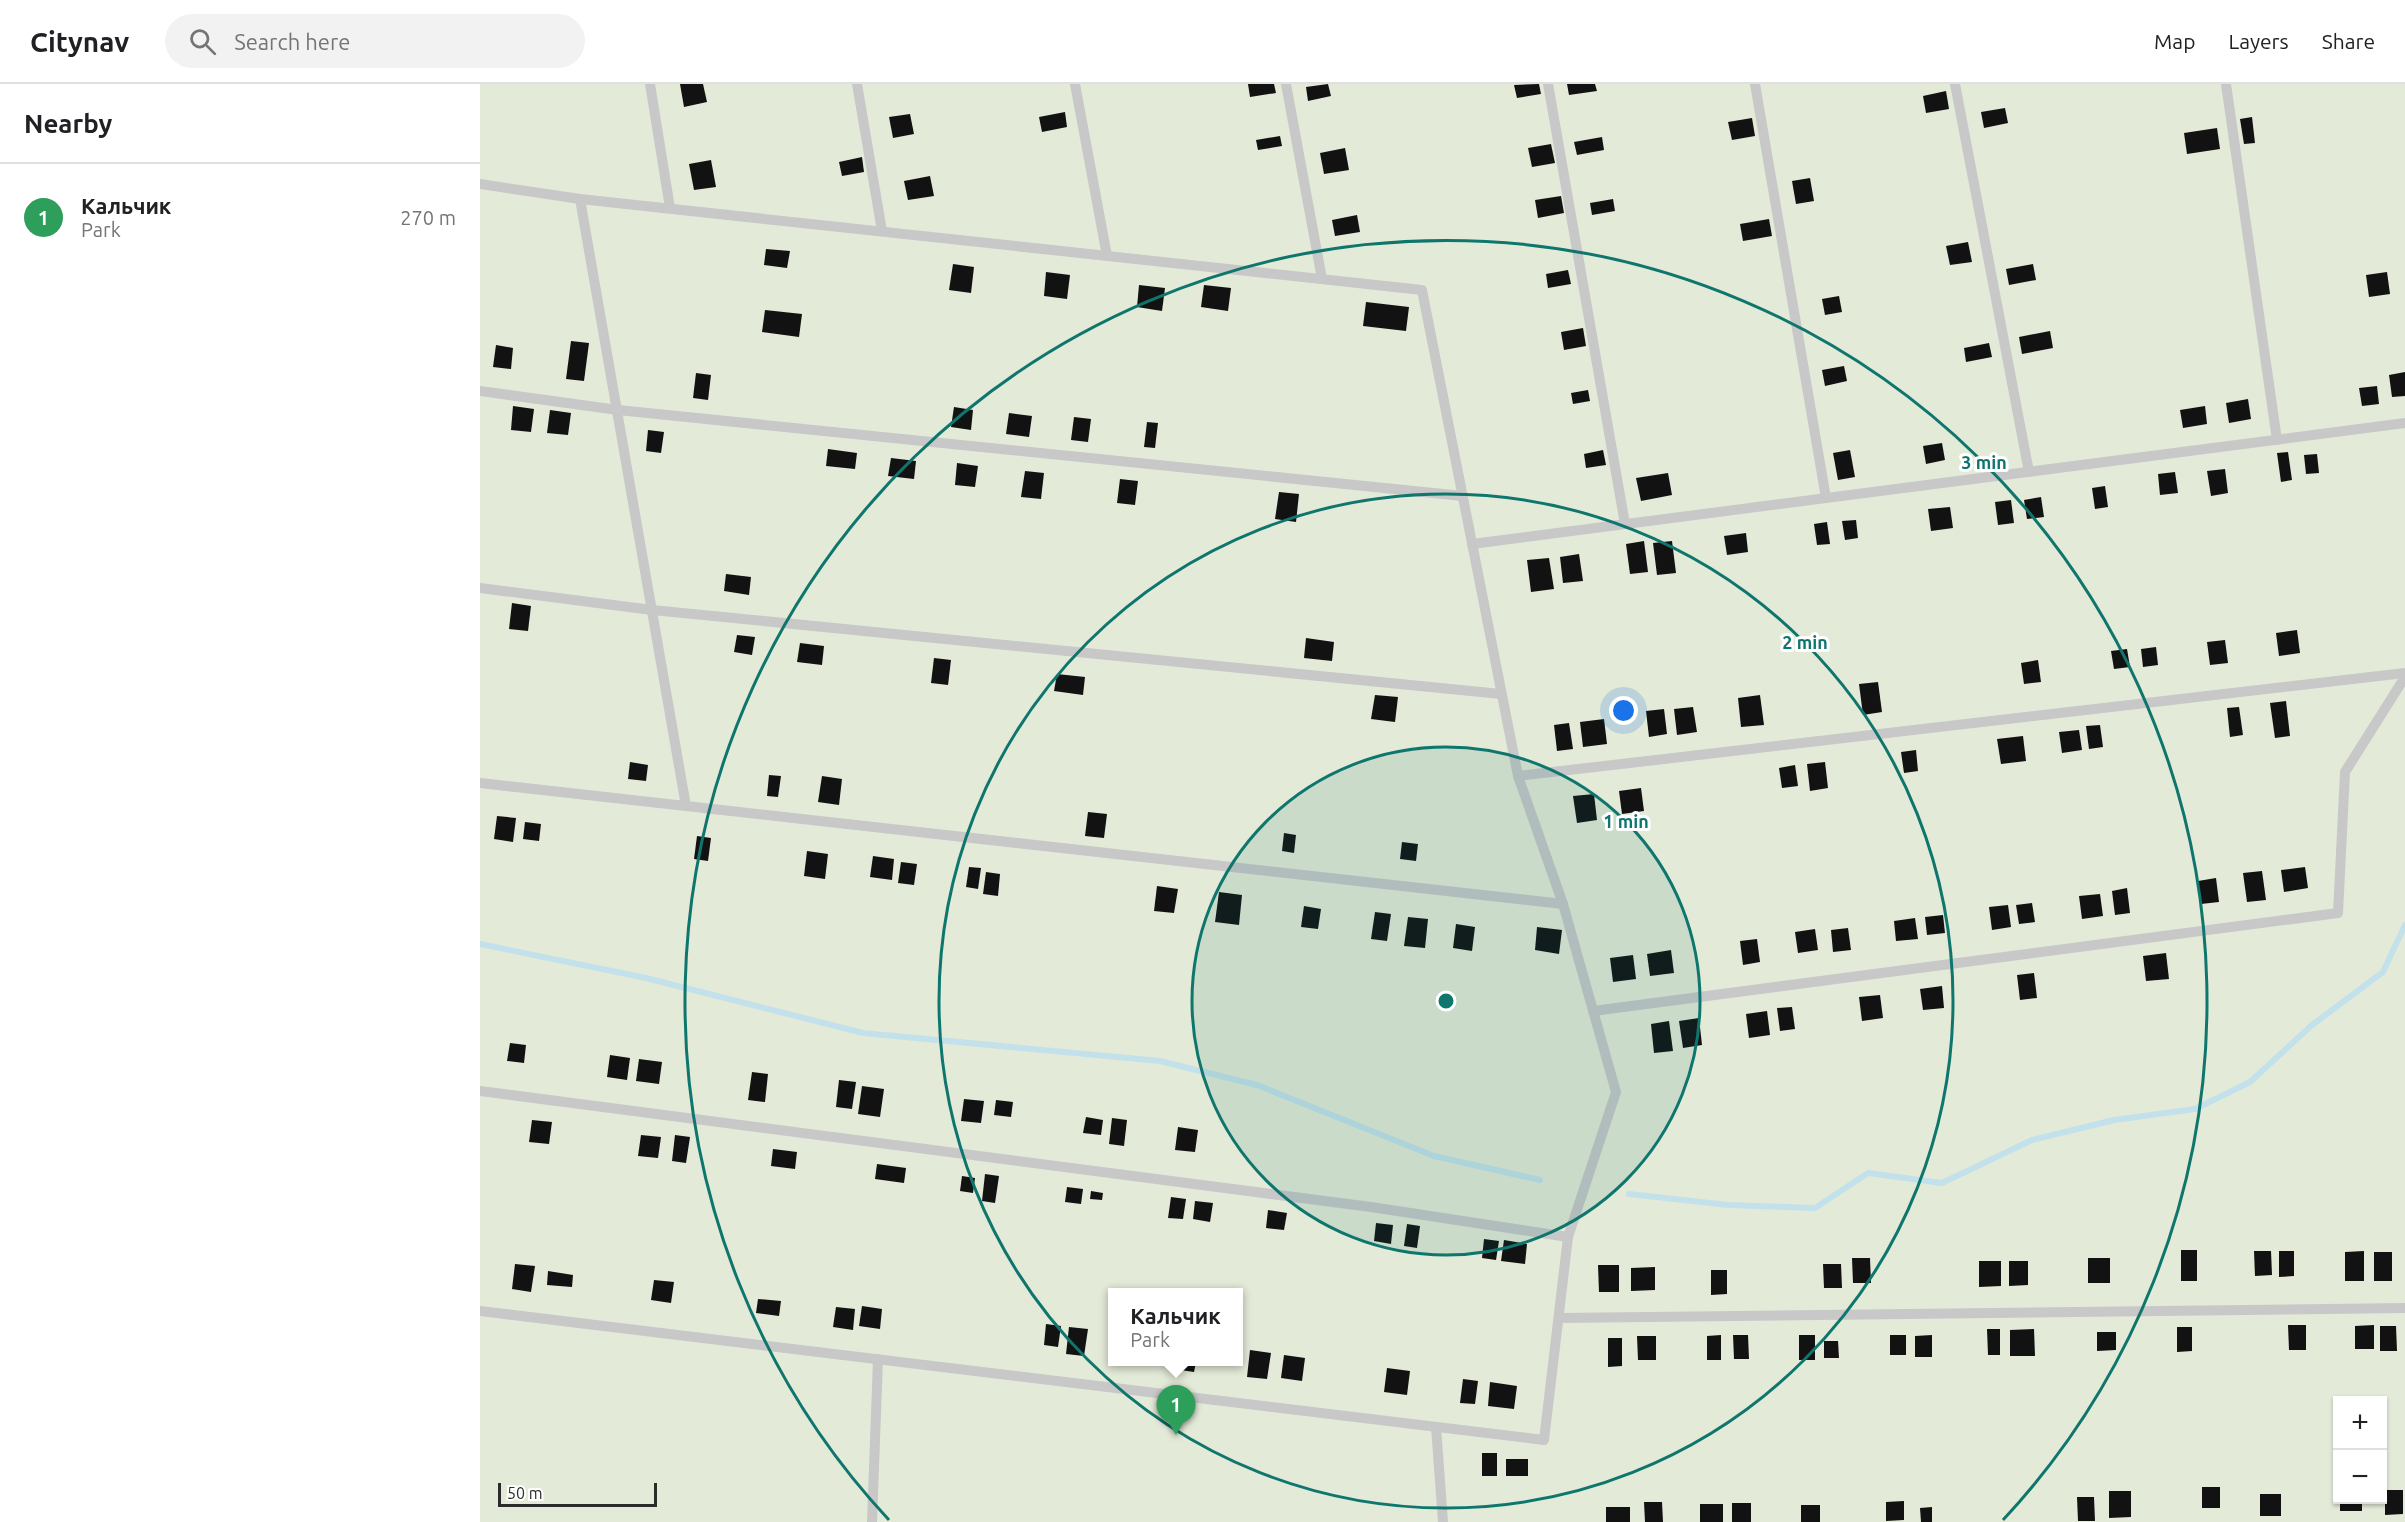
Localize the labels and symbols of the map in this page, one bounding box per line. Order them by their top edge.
text: 3 min [1961,452,2007,472]
text: 2 min [1782,632,1828,652]
your location [1609,696,1638,725]
text: 1 min [1603,811,1649,831]
centre of rings [1436,991,1456,1011]
pin: 1 [1156,1386,1196,1435]
scale bar [498,1480,657,1508]

